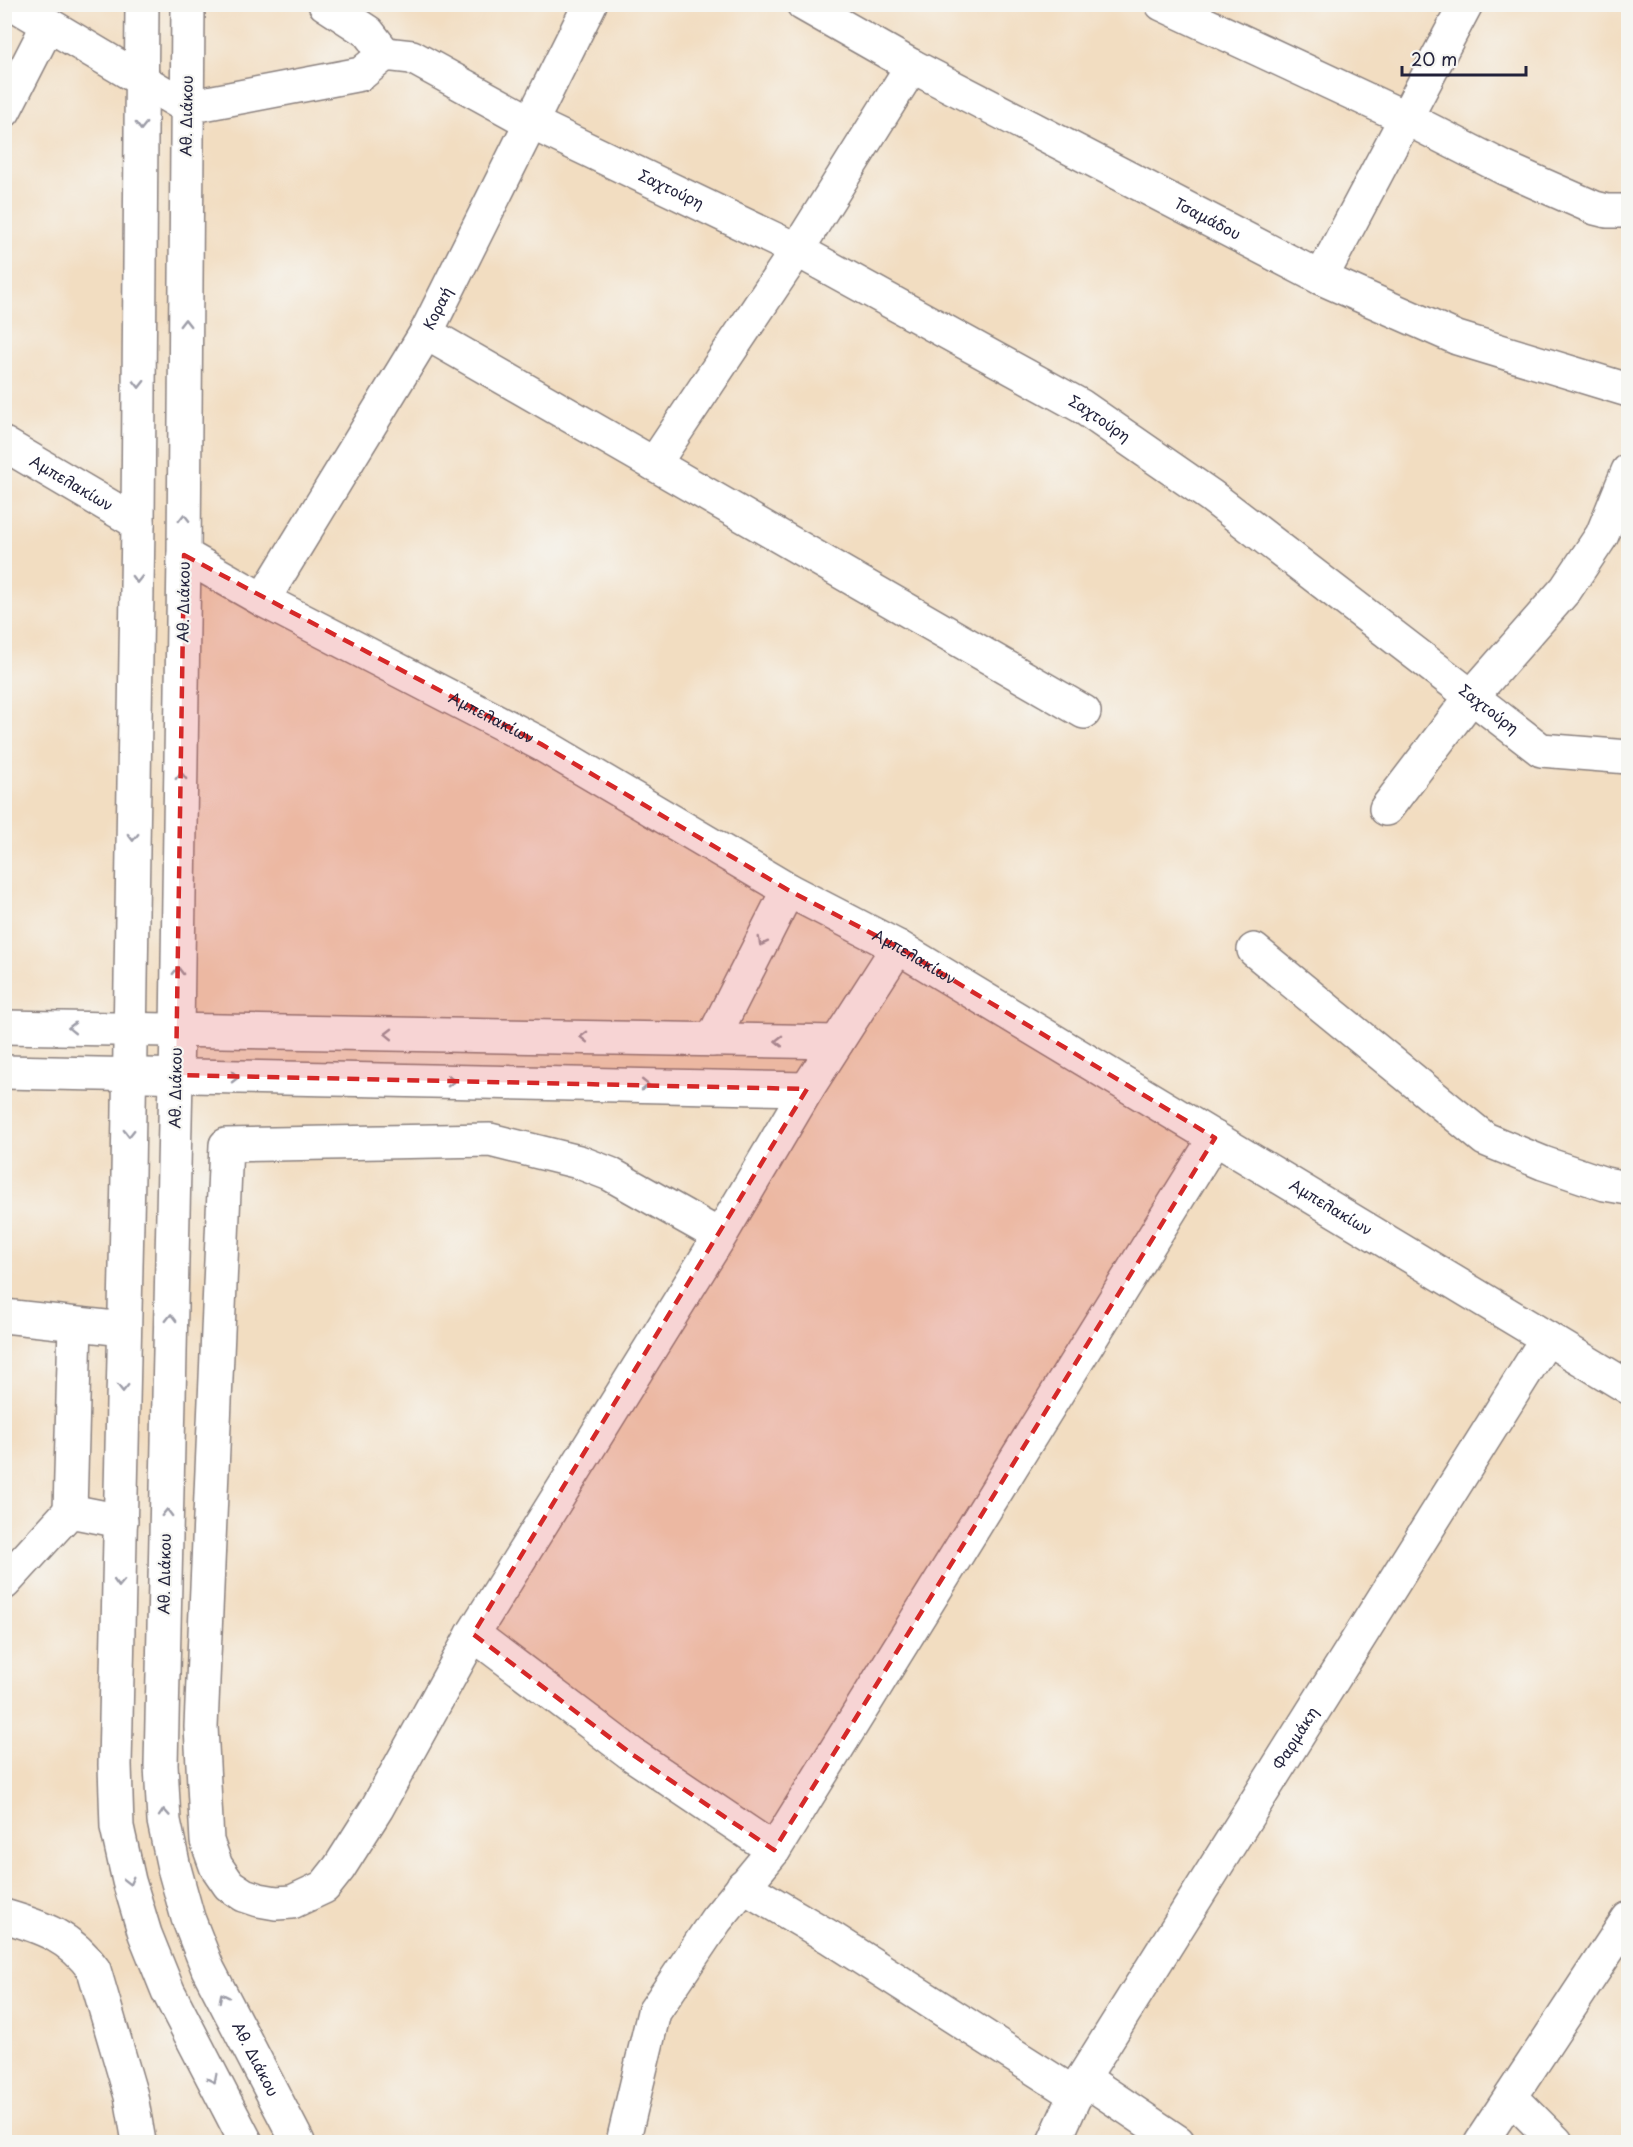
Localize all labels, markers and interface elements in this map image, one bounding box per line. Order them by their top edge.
scale bar [1402,39,1526,77]
text: 20 m [1411,45,1457,72]
street label: Αθ. Διάκου [173,75,198,157]
one-way arrow [135,121,147,130]
street label: Σαχτούρη [635,163,708,214]
street label: Τσαμάδου [1171,191,1245,245]
street label: Κοραή [416,283,457,333]
one-way arrow [179,319,191,328]
one-way arrow [133,379,145,388]
street label: Σαχτούρη [1065,388,1136,447]
street label: Αμπελακίων [26,449,118,516]
one-way arrow [178,514,190,523]
street label: Αθ. Διάκου [170,561,195,643]
one-way arrow [131,574,143,583]
street label: Σαχτούρη [1455,678,1524,739]
street label: Αμπελακίων [445,685,539,749]
one-way arrow [175,772,187,781]
one-way arrow [127,832,139,841]
street label: Αμπελακίων [869,923,961,990]
one-way arrow [758,936,769,946]
one-way arrow [172,967,184,976]
one-way arrow [67,1022,76,1034]
one-way arrow [384,1027,393,1040]
one-way arrow [579,1031,588,1044]
one-way arrow [774,1035,783,1047]
street label: Αθ. Διάκου [162,1047,187,1129]
one-way arrow [230,1071,239,1083]
one-way arrow [446,1075,455,1087]
one-way arrow [641,1079,650,1091]
one-way arrow [123,1128,135,1137]
street label: Αμπελακίων [1286,1173,1377,1240]
one-way arrow [165,1313,177,1322]
one-way arrow [117,1383,130,1392]
one-way arrow [161,1508,173,1517]
street label: Αθ. Διάκου [151,1533,176,1615]
one-way arrow [113,1578,126,1587]
street label: Φαρμάκη [1266,1702,1323,1774]
one-way arrow [157,1808,170,1817]
one-way arrow [122,1876,135,1886]
one-way arrow [219,1993,230,2004]
street label: Αθ. Διάκου [227,2017,285,2100]
one-way arrow [206,2073,217,2084]

